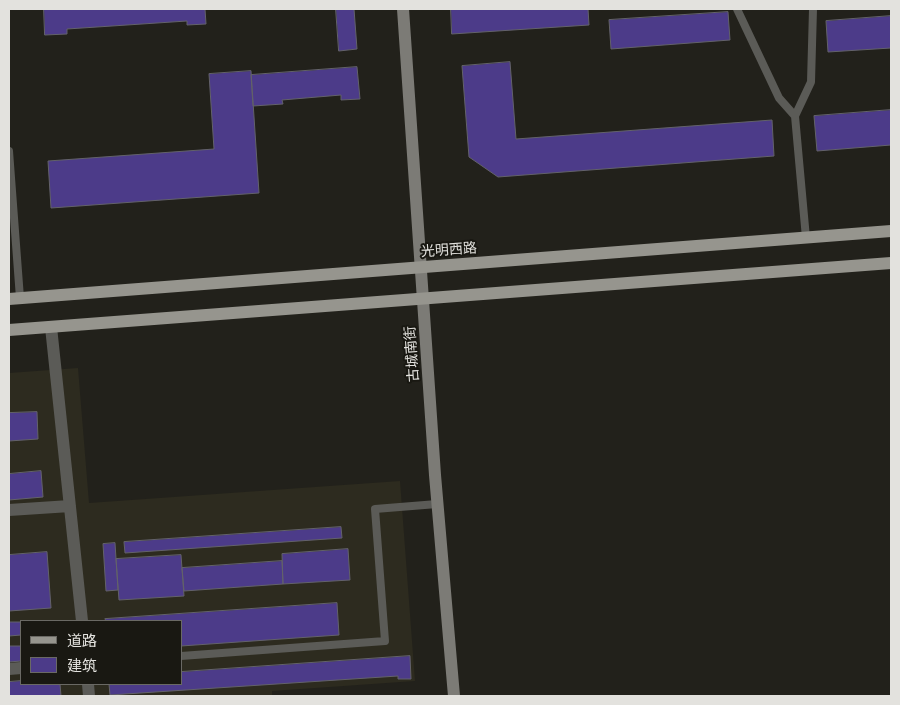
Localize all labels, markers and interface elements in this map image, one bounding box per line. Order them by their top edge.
street label: 光明西路 [420,240,478,260]
street label: 古城南街 [402,325,422,383]
legend [20,620,182,685]
text: 道路 [67,631,97,650]
text: 建筑 [67,656,97,675]

